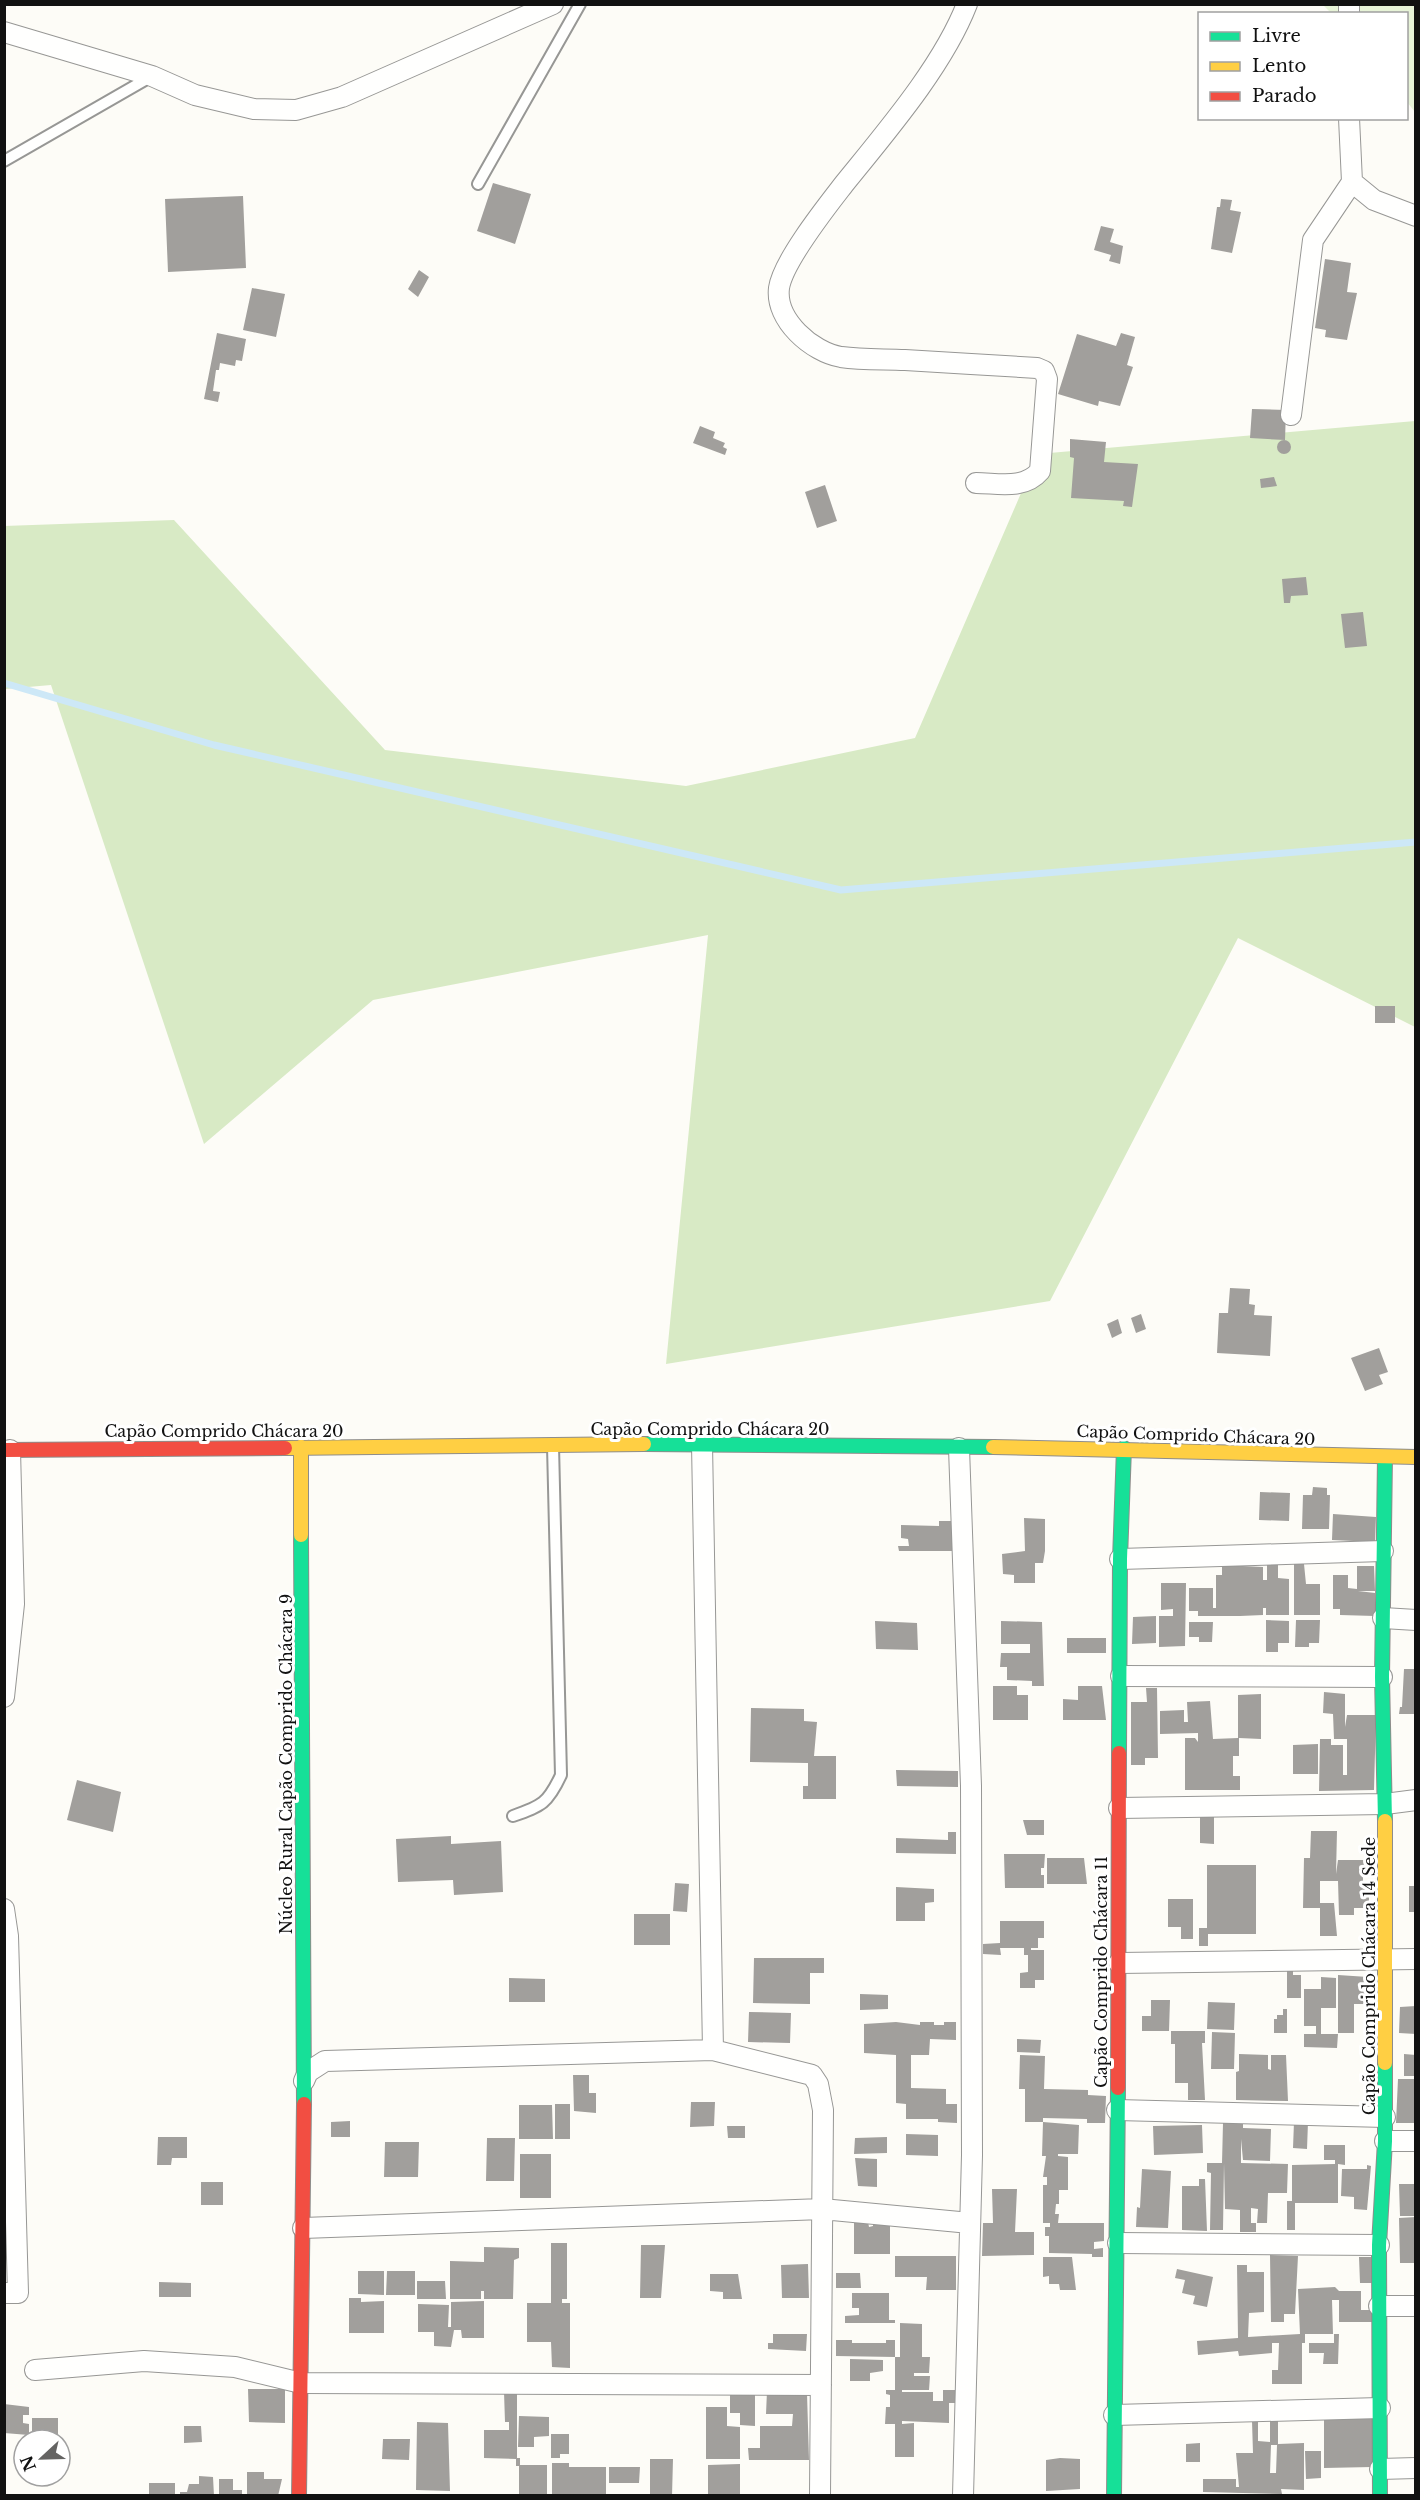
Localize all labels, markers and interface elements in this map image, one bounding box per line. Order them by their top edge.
legend [1198,12,1408,120]
text: Livre [1252,25,1301,47]
text: Lento [1252,55,1306,77]
text: Parado [1252,85,1317,107]
street label: Capão Comprido Chácara 20 [590,1419,830,1439]
street label: Capão Comprido Chácara 20 [104,1421,344,1441]
street label: Capão Comprido Chácara 20 [1076,1421,1316,1449]
street label: Núcleo Rural Capão Comprido Chácara 9 [276,1594,296,1934]
street label: Capão Comprido Chácara 14 Sede [1359,1837,1379,2115]
street label: Capão Comprido Chácara 11 [1091,1856,1111,2088]
north arrow [12,2428,72,2488]
text: N [16,2453,40,2474]

